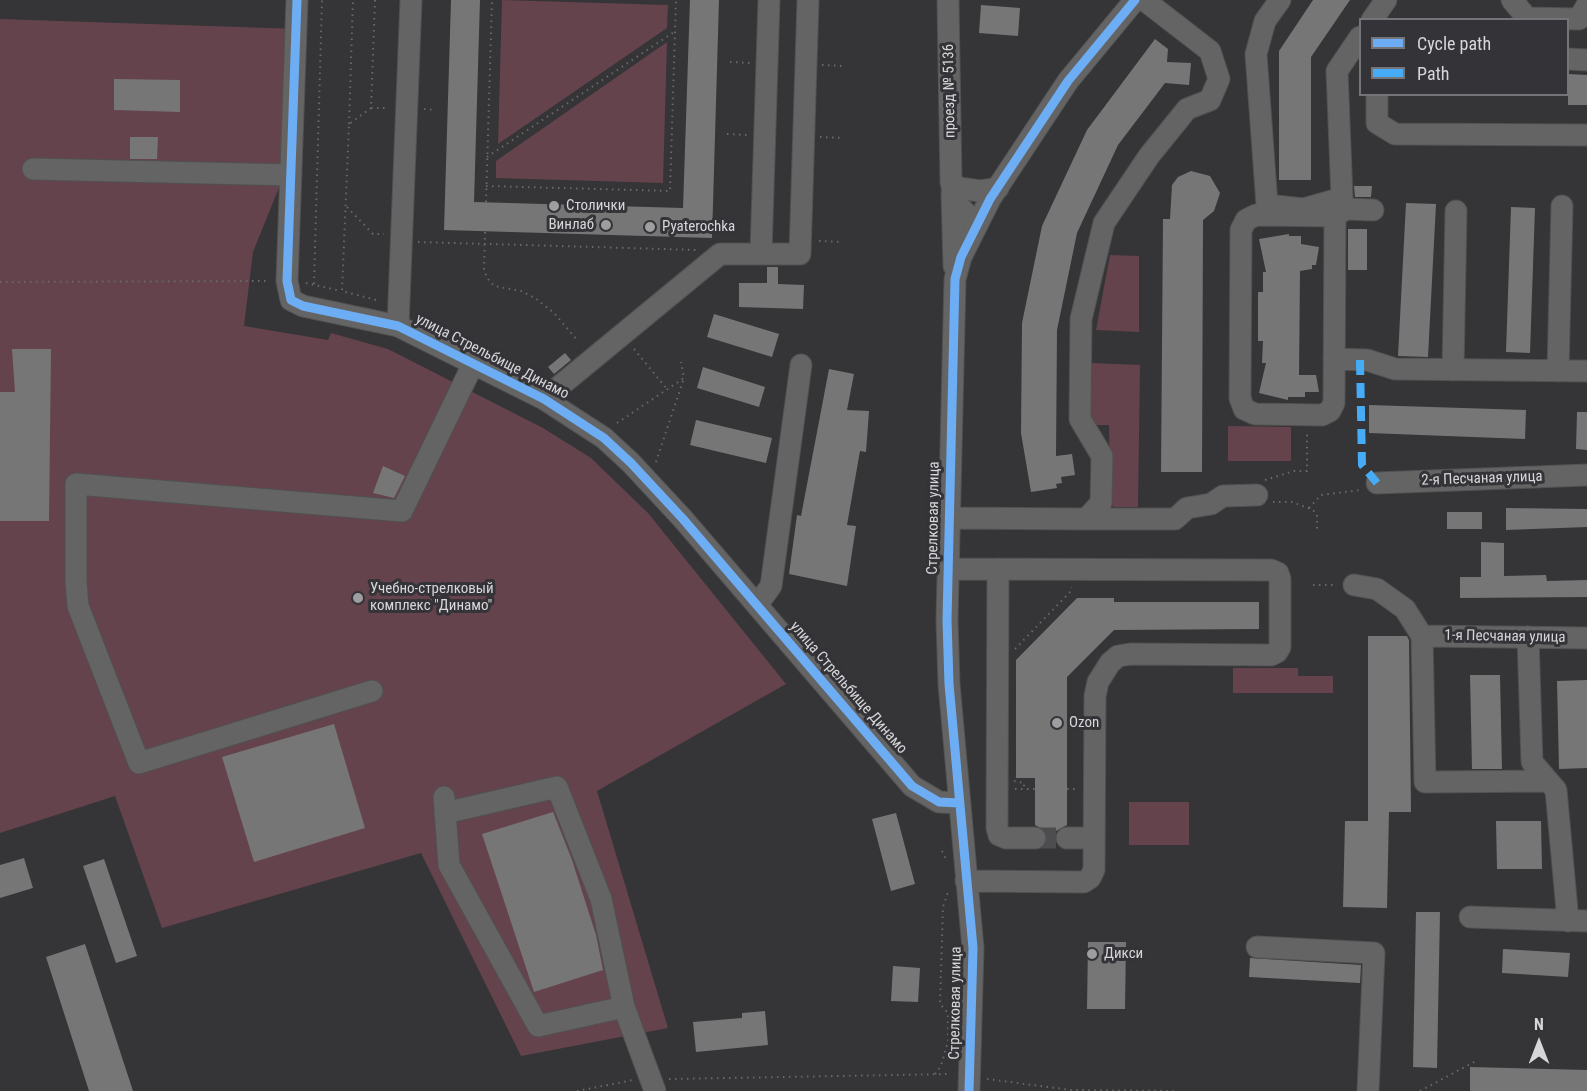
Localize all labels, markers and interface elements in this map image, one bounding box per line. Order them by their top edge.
legend [1359,18,1569,96]
text: Cycle path [1417,33,1491,54]
street label: проезд № 5136 [940,44,960,138]
text: Path [1417,63,1450,84]
place label: Столички [566,197,625,215]
marker: Столички [547,199,561,213]
place label: Винлаб [548,216,594,234]
marker: Винлаб [599,218,613,232]
place label: Pyaterochka [662,218,735,236]
marker: Pyaterochka [643,220,657,234]
street label: улица Стрельбище Динамо [412,310,572,404]
street label: Стрелковая улица [924,461,944,575]
street label: 2-я Песчаная улица [1421,468,1543,490]
place label: Учебно-стрелковый комплекс "Динамо" [370,580,494,615]
marker: Учебно-стрелковый комплекс "Динамо" [351,591,365,605]
street label: улица Стрельбище Динамо [786,618,910,758]
street label: 1-я Песчаная улица [1444,627,1566,647]
place label: Ozon [1069,714,1099,732]
marker: Ozon [1050,716,1064,730]
place label: Дикси [1104,945,1143,963]
street label: Стрелковая улица [946,946,966,1060]
marker: Дикси [1085,947,1099,961]
north arrow [1509,1013,1569,1073]
text: N [1534,1015,1544,1034]

